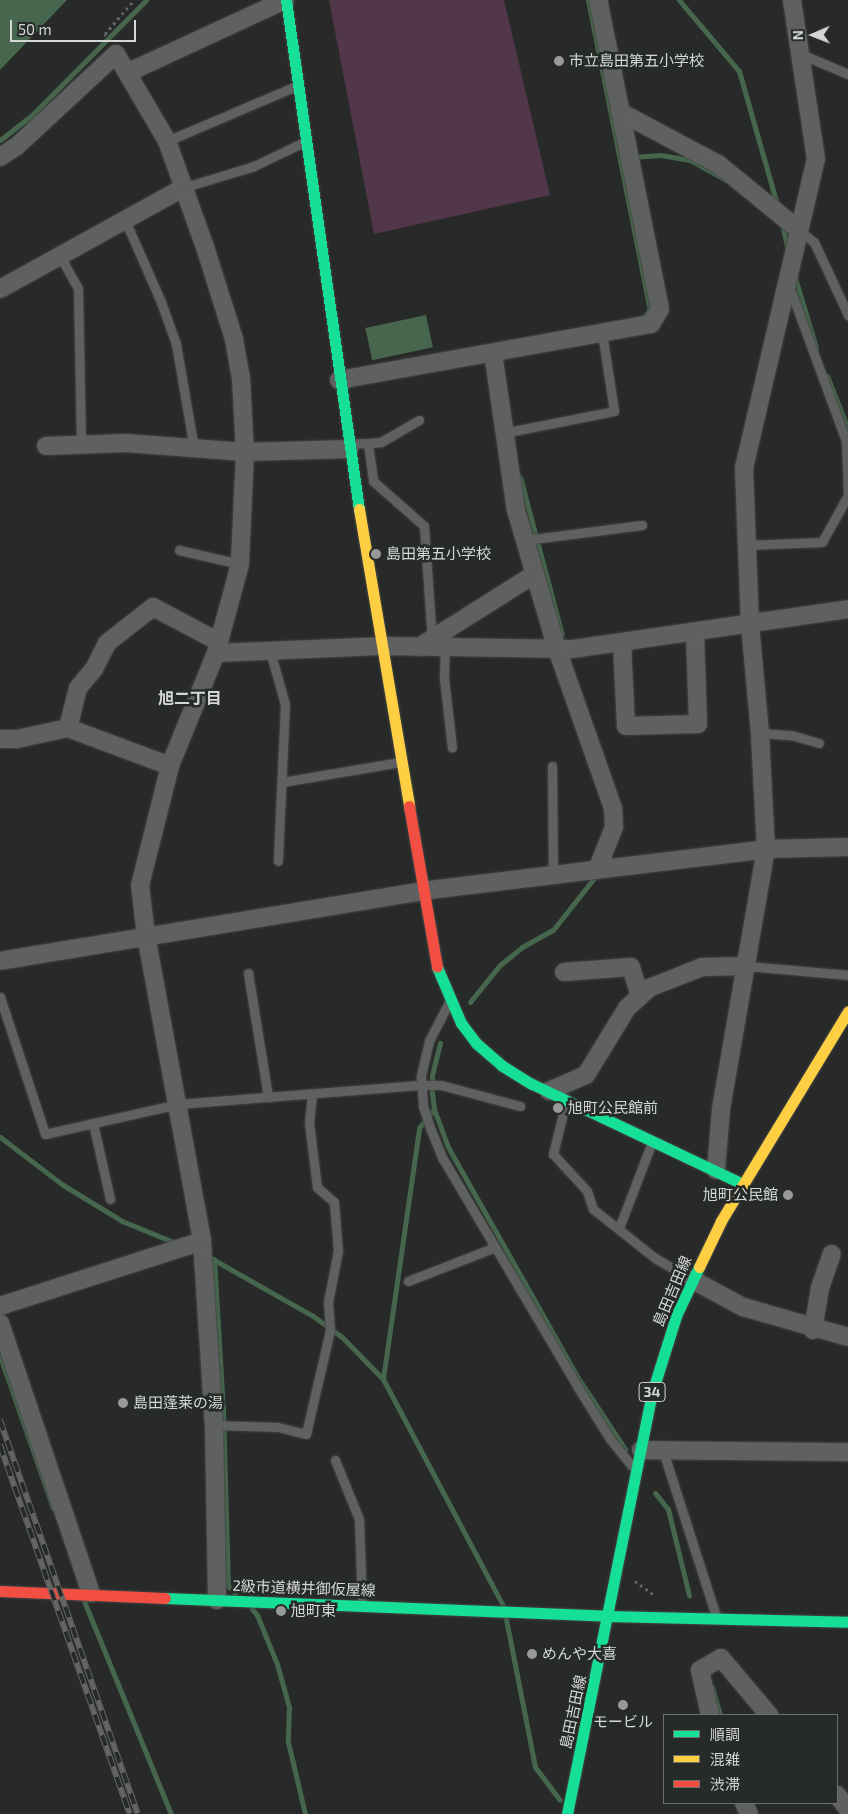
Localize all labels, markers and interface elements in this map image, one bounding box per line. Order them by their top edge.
scale bar [12,10,139,42]
north arrow [788,10,838,60]
text: 50 m [18,20,52,38]
text: N [789,30,806,40]
place label: 市立島田第五小学校 [569,52,704,70]
marker: 市立島田第五小学校 [553,55,565,67]
place label: 島田第五小学校 [386,545,491,563]
marker: 島田第五小学校 [370,548,382,560]
district label: 旭二丁目 [158,688,222,708]
place label: 旭町公民館前 [568,1099,658,1117]
marker: 旭町公民館前 [552,1102,564,1114]
place label: 旭町公民館 [703,1186,778,1204]
marker: 旭町公民館 [782,1189,794,1201]
street label: 島田吉田線 [649,1253,695,1329]
road number: 34 [638,1380,666,1404]
place label: 島田蓬莱の湯 [133,1394,223,1412]
marker: 島田蓬莱の湯 [117,1397,129,1409]
street label: 2級市道横井御仮屋線 [232,1577,376,1599]
place label: 旭町東 [291,1602,336,1620]
marker: 旭町東 [275,1605,287,1617]
place label: めんや大喜 [542,1645,617,1663]
marker: めんや大喜 [526,1648,538,1660]
street label: 島田吉田線 [556,1673,590,1751]
marker: モービル [617,1699,629,1711]
place label: モービル [593,1713,653,1731]
legend [663,1714,838,1804]
text: 順調 [710,1725,740,1743]
text: 混雑 [710,1750,740,1768]
text: 渋滞 [710,1775,740,1793]

